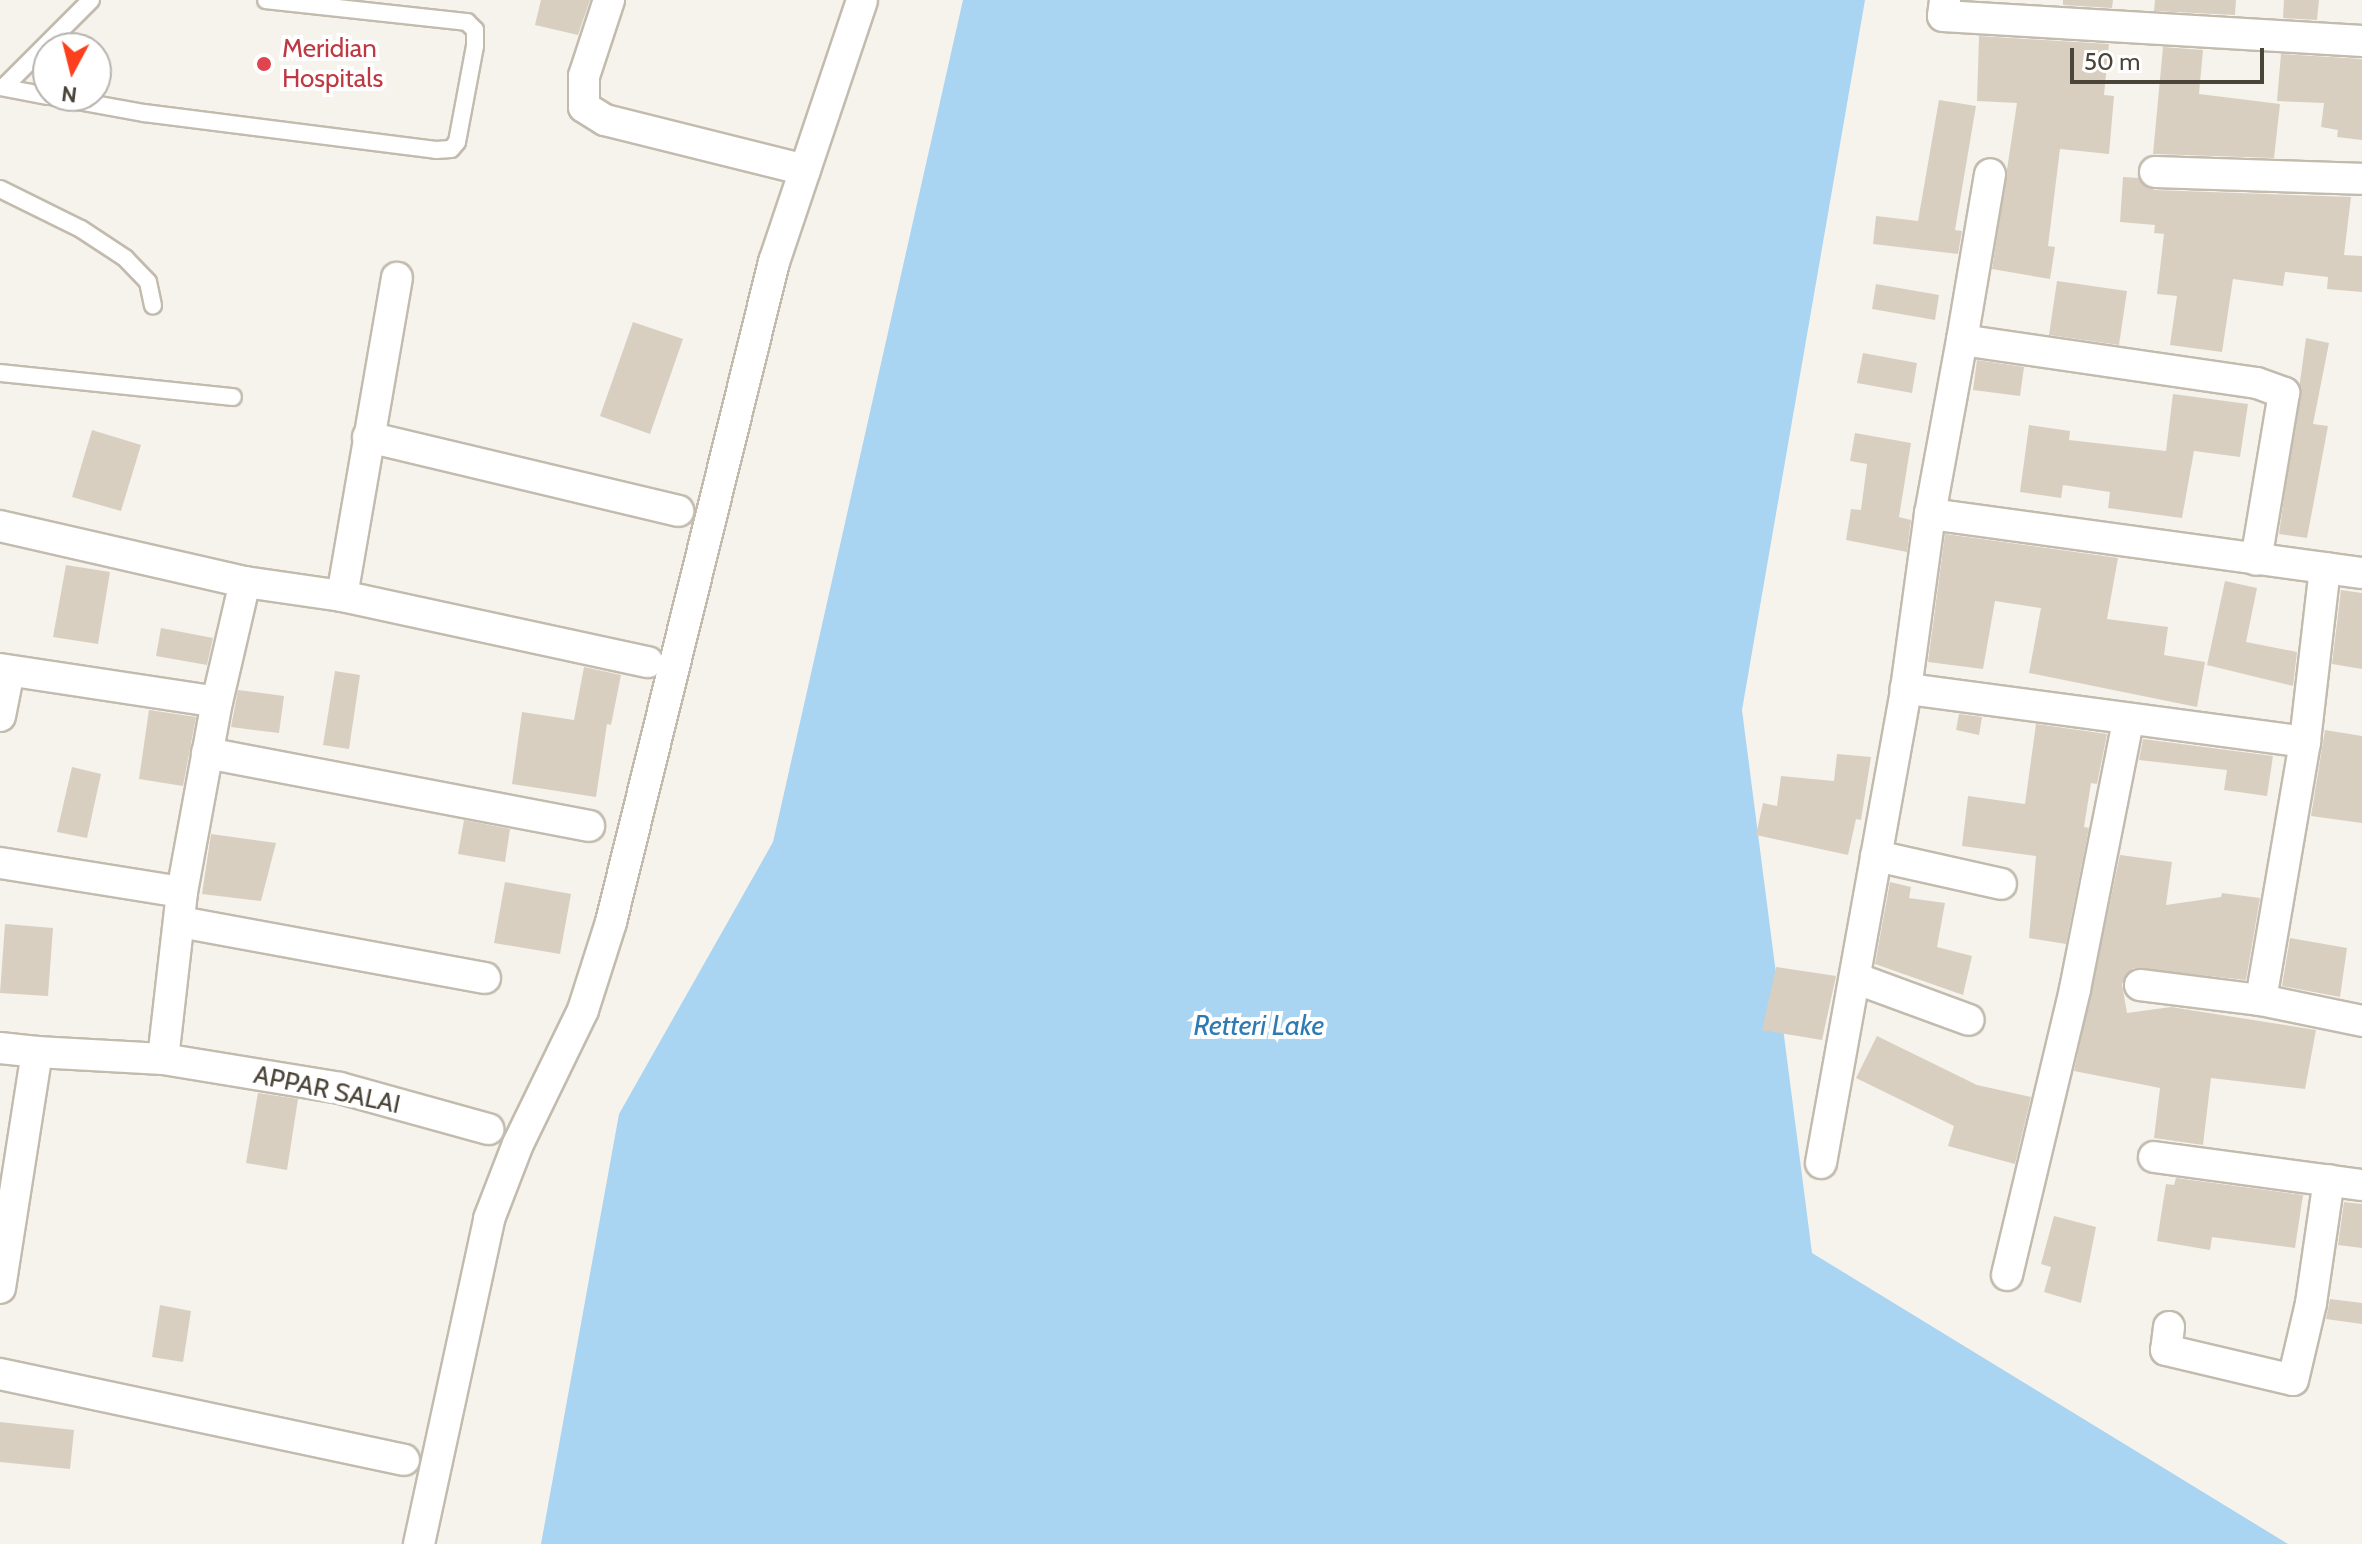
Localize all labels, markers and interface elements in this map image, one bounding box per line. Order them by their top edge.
north arrow [32,32,112,112]
scale bar [2074,32,2268,82]
place label: Meridian Hospitals [282,33,383,94]
text: 50 m [2084,47,2140,76]
marker: Meridian Hospitals [253,53,275,75]
text: N [60,80,79,109]
water label: Retteri Lake [1194,1008,1324,1042]
street label: APPAR SALAI [251,1059,403,1121]

